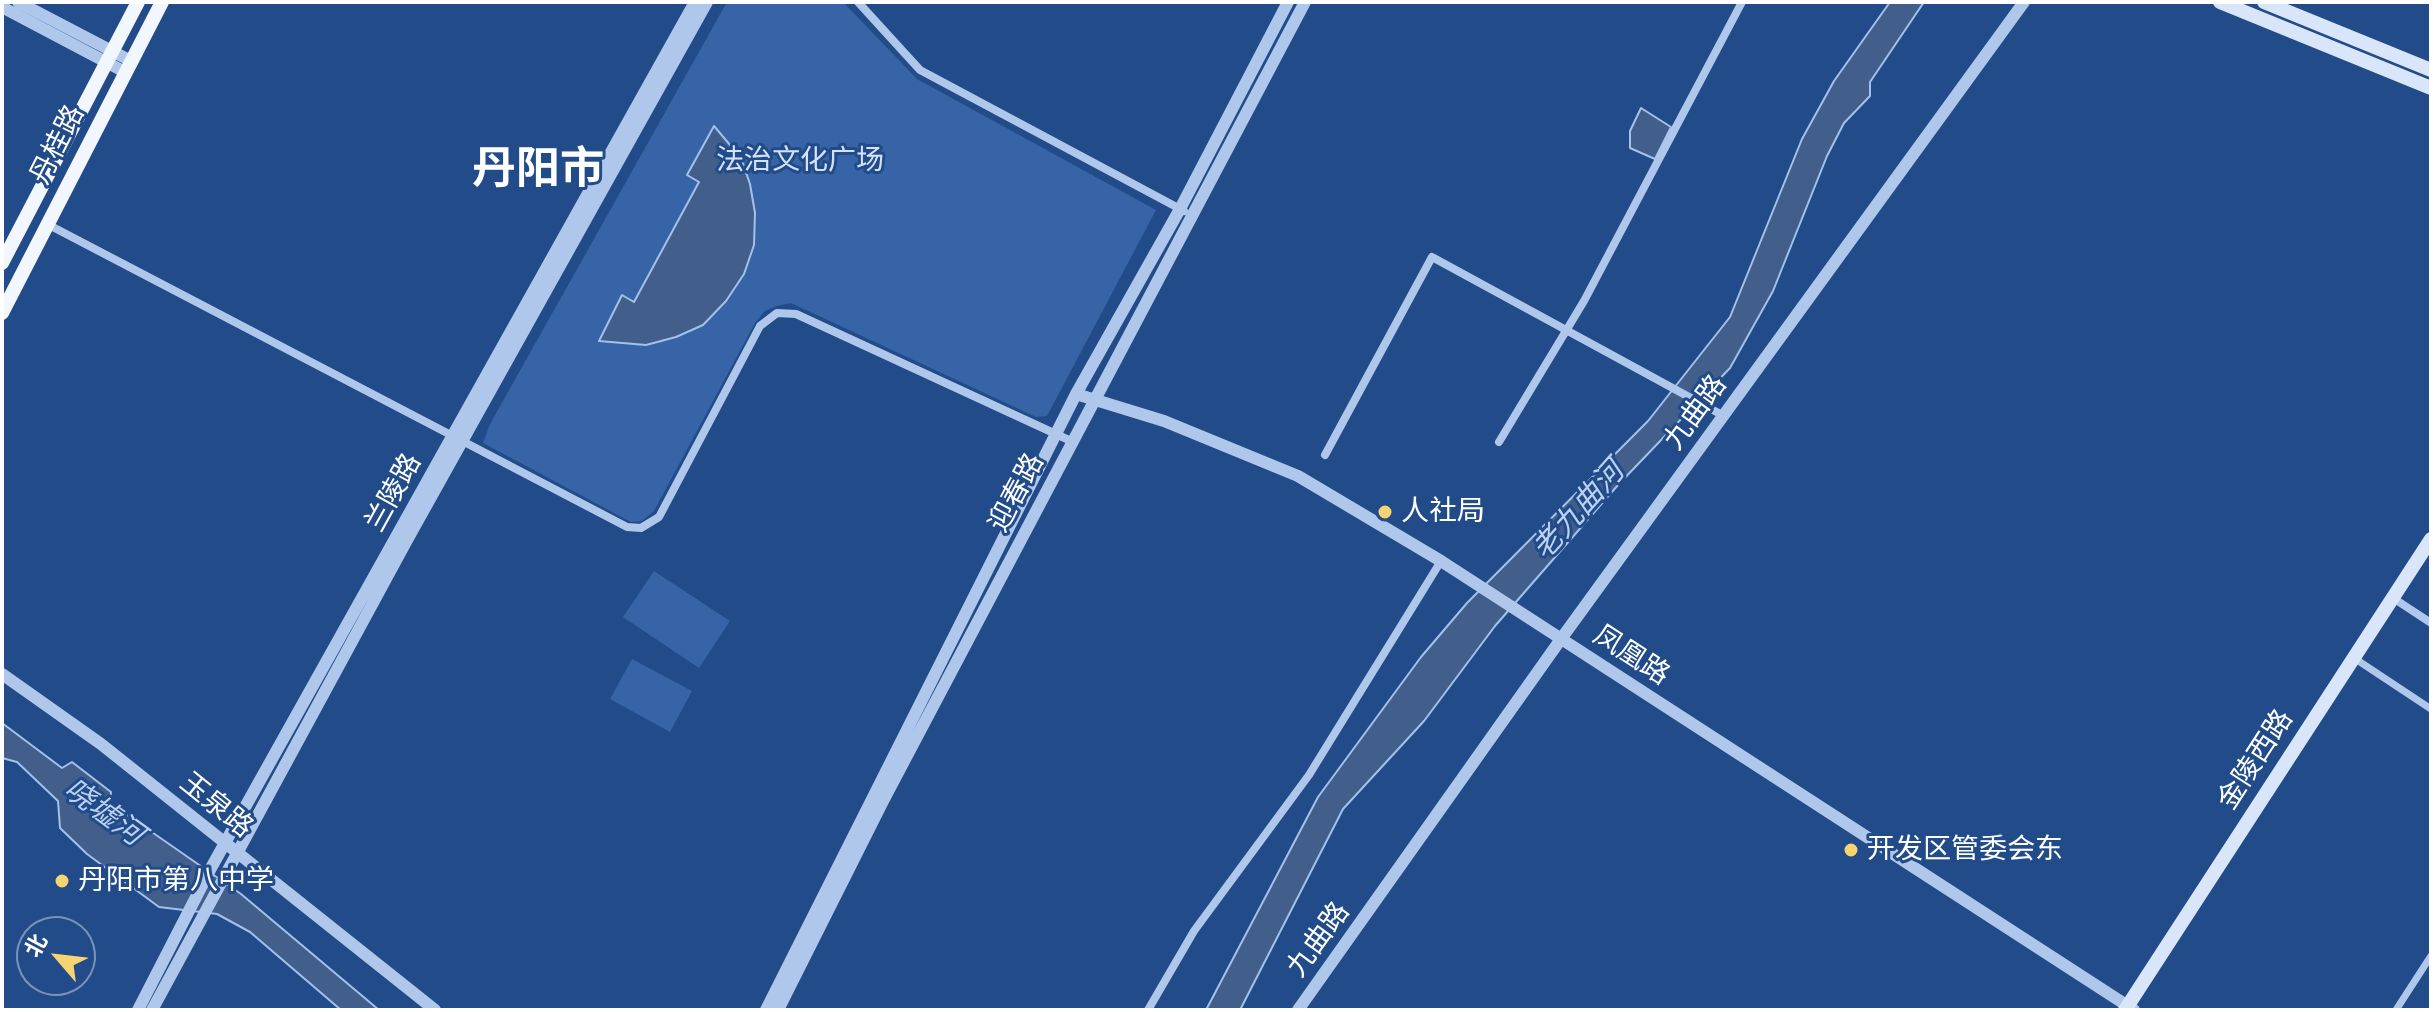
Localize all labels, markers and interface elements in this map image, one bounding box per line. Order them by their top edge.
street label: 丹桂路 [24,100,92,190]
park label: 法治文化广场 [716,144,884,178]
district label: 丹阳市 [472,145,604,197]
street label: 九曲路 [1658,369,1734,457]
street label: 兰陵路 [359,448,429,538]
street label: 迎春路 [982,448,1052,538]
water label: 老九曲河 [1525,454,1633,568]
place label: 人社局 [1401,495,1485,529]
marker: 人社局 [1376,503,1394,521]
street label: 凤凰路 [1587,619,1675,693]
street label: 金陵西路 [2211,704,2301,816]
street label: 玉泉路 [173,767,259,845]
water label: 哓墟河 [56,772,150,854]
place label: 开发区管委会东 [1867,833,2063,867]
marker: 开发区管委会东 [1842,841,1860,859]
place label: 丹阳市第八中学 [78,864,274,898]
marker: 丹阳市第八中学 [53,872,71,890]
street label: 九曲路 [1281,896,1357,984]
north arrow [16,916,96,996]
text: 北 [20,930,52,961]

